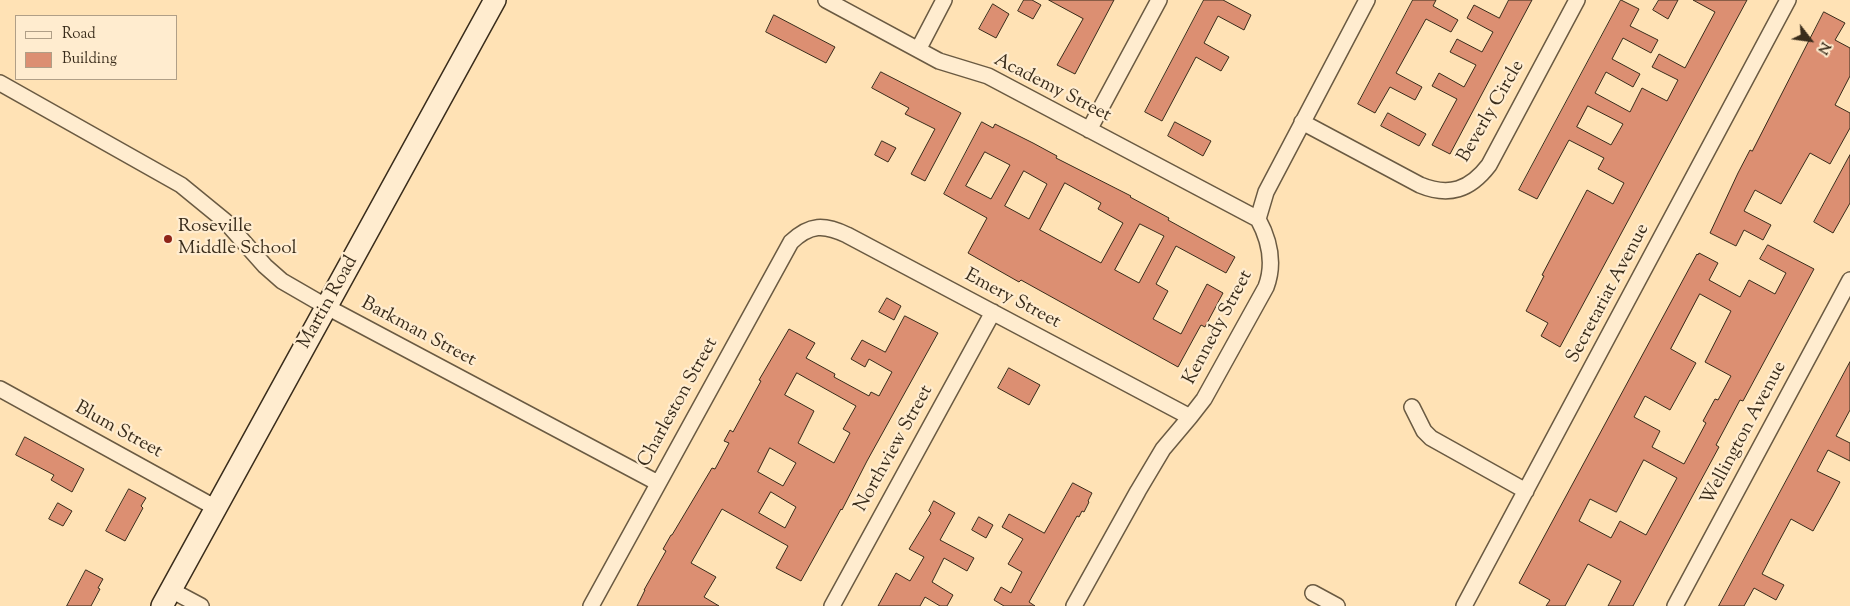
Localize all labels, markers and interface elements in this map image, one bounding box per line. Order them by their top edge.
legend [15,15,178,80]
north arrow [1785,15,1835,65]
text: Road [62,24,96,45]
text: N [1812,38,1834,57]
text: Building [62,49,117,70]
street label: Academy Street [989,50,1115,128]
street label: Beverly Circle [1454,57,1530,167]
place label: Roseville Middle School [178,217,297,261]
street label: Secretariat Avenue [1563,220,1655,368]
marker: Roseville Middle School [162,233,174,245]
street label: Martin Road [294,252,364,354]
street label: Emery Street [960,265,1064,335]
street label: Kennedy Street [1179,267,1259,389]
street label: Barkman Street [357,293,479,373]
street label: Charleston Street [634,334,724,472]
street label: Wellington Avenue [1697,358,1793,510]
street label: Northview Street [851,382,939,516]
street label: Blum Street [70,398,166,464]

